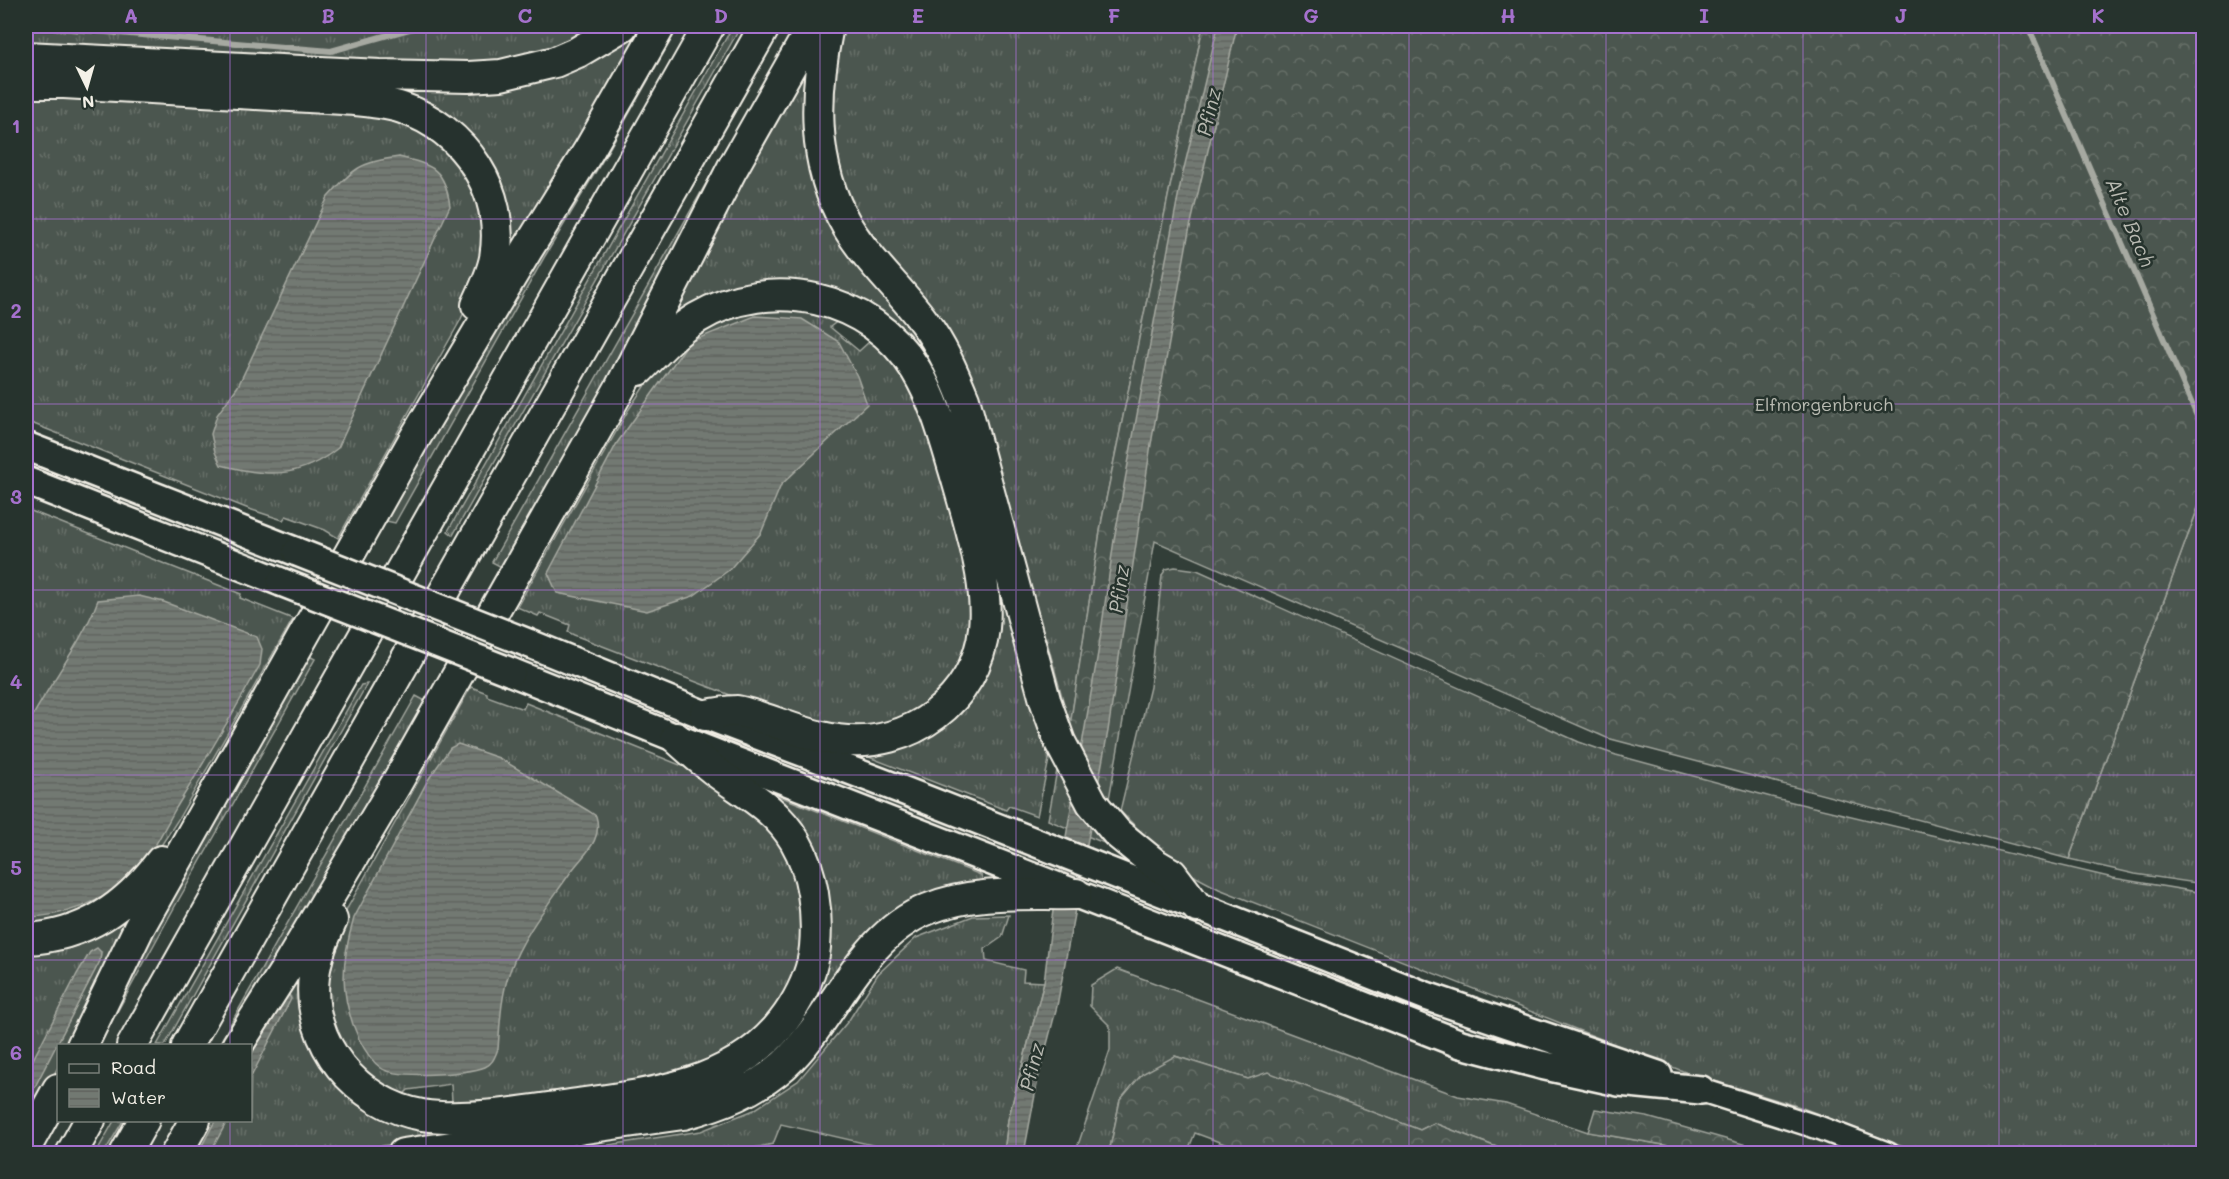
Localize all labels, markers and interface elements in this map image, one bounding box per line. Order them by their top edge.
text: A [124,2,138,28]
text: B [321,2,335,28]
text: C [518,2,533,28]
text: D [714,2,728,28]
text: E [912,2,924,28]
text: F [1108,2,1121,28]
text: G [1303,2,1319,28]
text: H [1500,2,1516,28]
text: I [1699,2,1709,28]
text: J [1894,2,1908,28]
text: K [2091,2,2105,28]
north arrow [57,57,117,117]
water label: Pfinz [1190,85,1226,138]
text: N [81,91,95,113]
text: 1 [12,112,20,138]
water label: Alte Bach [2101,173,2161,271]
text: 2 [10,297,22,323]
park label: Elfmorgenbruch [1755,392,1893,416]
text: 3 [10,483,22,509]
water label: Pfinz [1102,562,1134,615]
text: 4 [10,668,23,694]
text: 5 [10,854,22,880]
text: 6 [10,1039,22,1065]
water label: Pfinz [1013,1040,1050,1094]
legend [57,1044,252,1122]
text: Road [111,1055,156,1079]
text: Water [111,1085,166,1109]

